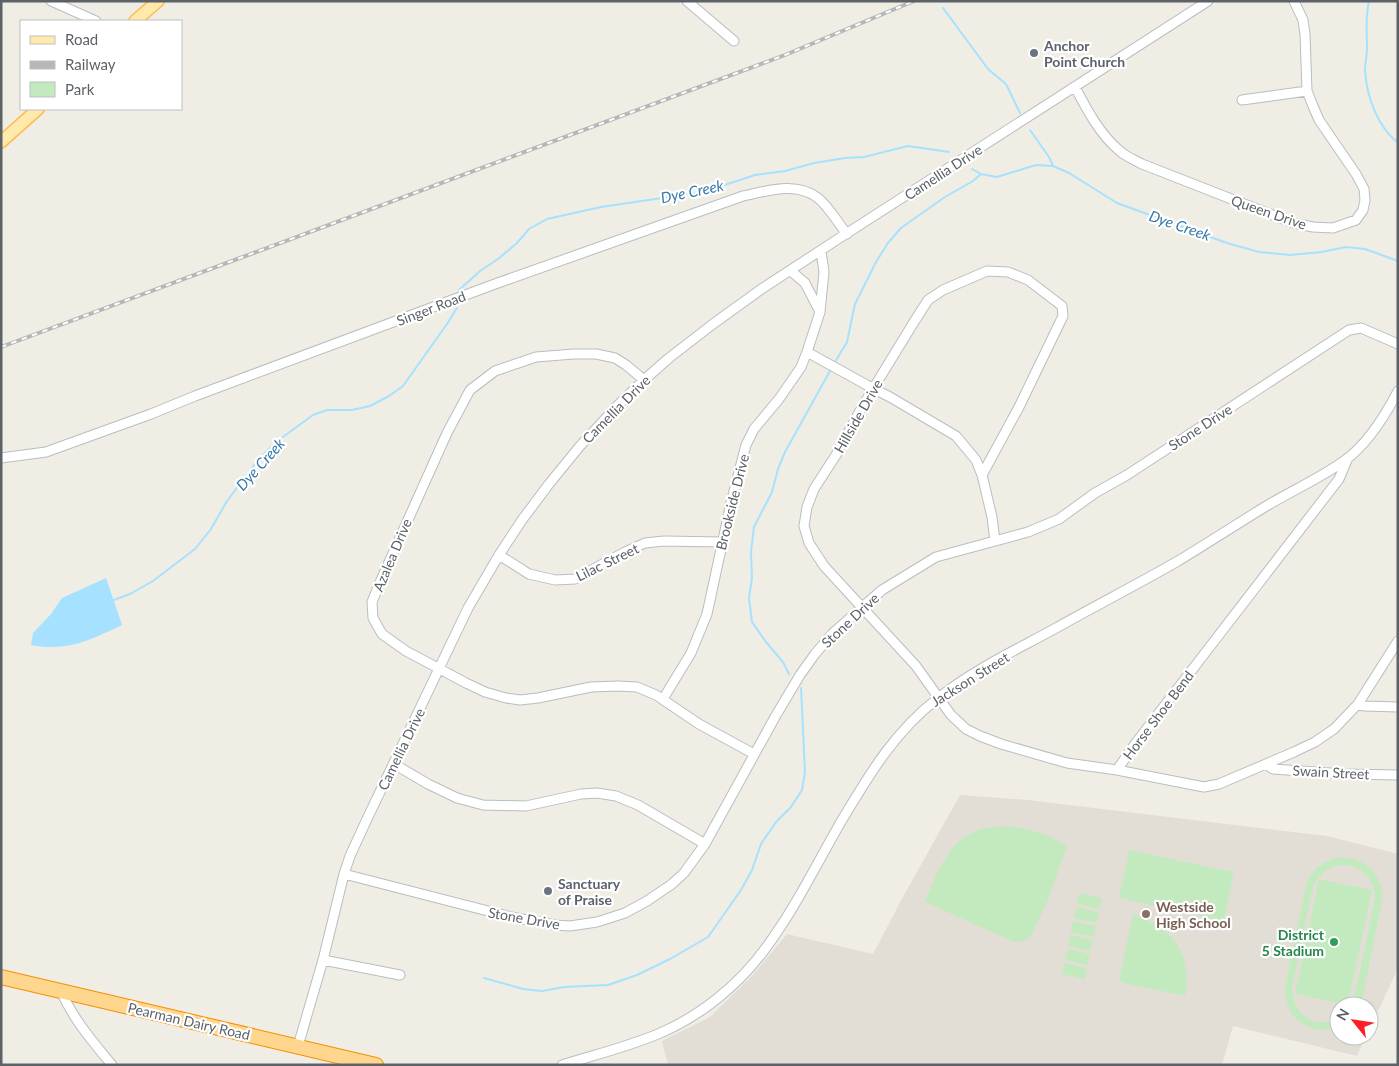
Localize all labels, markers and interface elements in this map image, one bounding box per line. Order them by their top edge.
legend [20,20,182,110]
text: Road [65,30,98,48]
place label: Anchor Point Church [1043,37,1125,70]
marker: Anchor Point Church [1028,47,1040,59]
text: Railway [65,55,116,73]
text: Park [65,80,95,98]
street label: Camellia Drive [901,141,985,203]
water label: Dye Creek [659,175,726,206]
street label: Queen Drive [1229,191,1309,233]
water label: Dye Creek [1147,206,1214,244]
street label: Singer Road [394,287,468,329]
street label: Camellia Drive [578,371,654,447]
street label: Hillside Drive [830,376,886,456]
street label: Stone Drive [1165,400,1235,454]
water label: Dye Creek [232,434,289,494]
street label: Brookside Drive [712,452,752,552]
street label: Azalea Drive [369,516,415,594]
street label: Lilac Street [573,539,641,585]
street label: Stone Drive [818,589,882,651]
street label: Jackson Street [928,648,1012,710]
street label: Horse Shoe Bend [1119,667,1197,763]
street label: Camellia Drive [374,705,428,793]
street label: Swain Street [1292,762,1370,782]
place label: Sanctuary of Praise [558,875,621,908]
marker: Sanctuary of Praise [542,885,554,897]
place label: Westside High School [1156,898,1231,931]
street label: Stone Drive [487,903,561,933]
marker: Westside High School [1140,908,1152,920]
place label: District 5 Stadium [1262,926,1325,959]
marker: District 5 Stadium [1328,936,1340,948]
north arrow [1329,996,1379,1046]
street label: Pearman Dairy Road [126,999,252,1043]
text: N [1332,1005,1352,1023]

